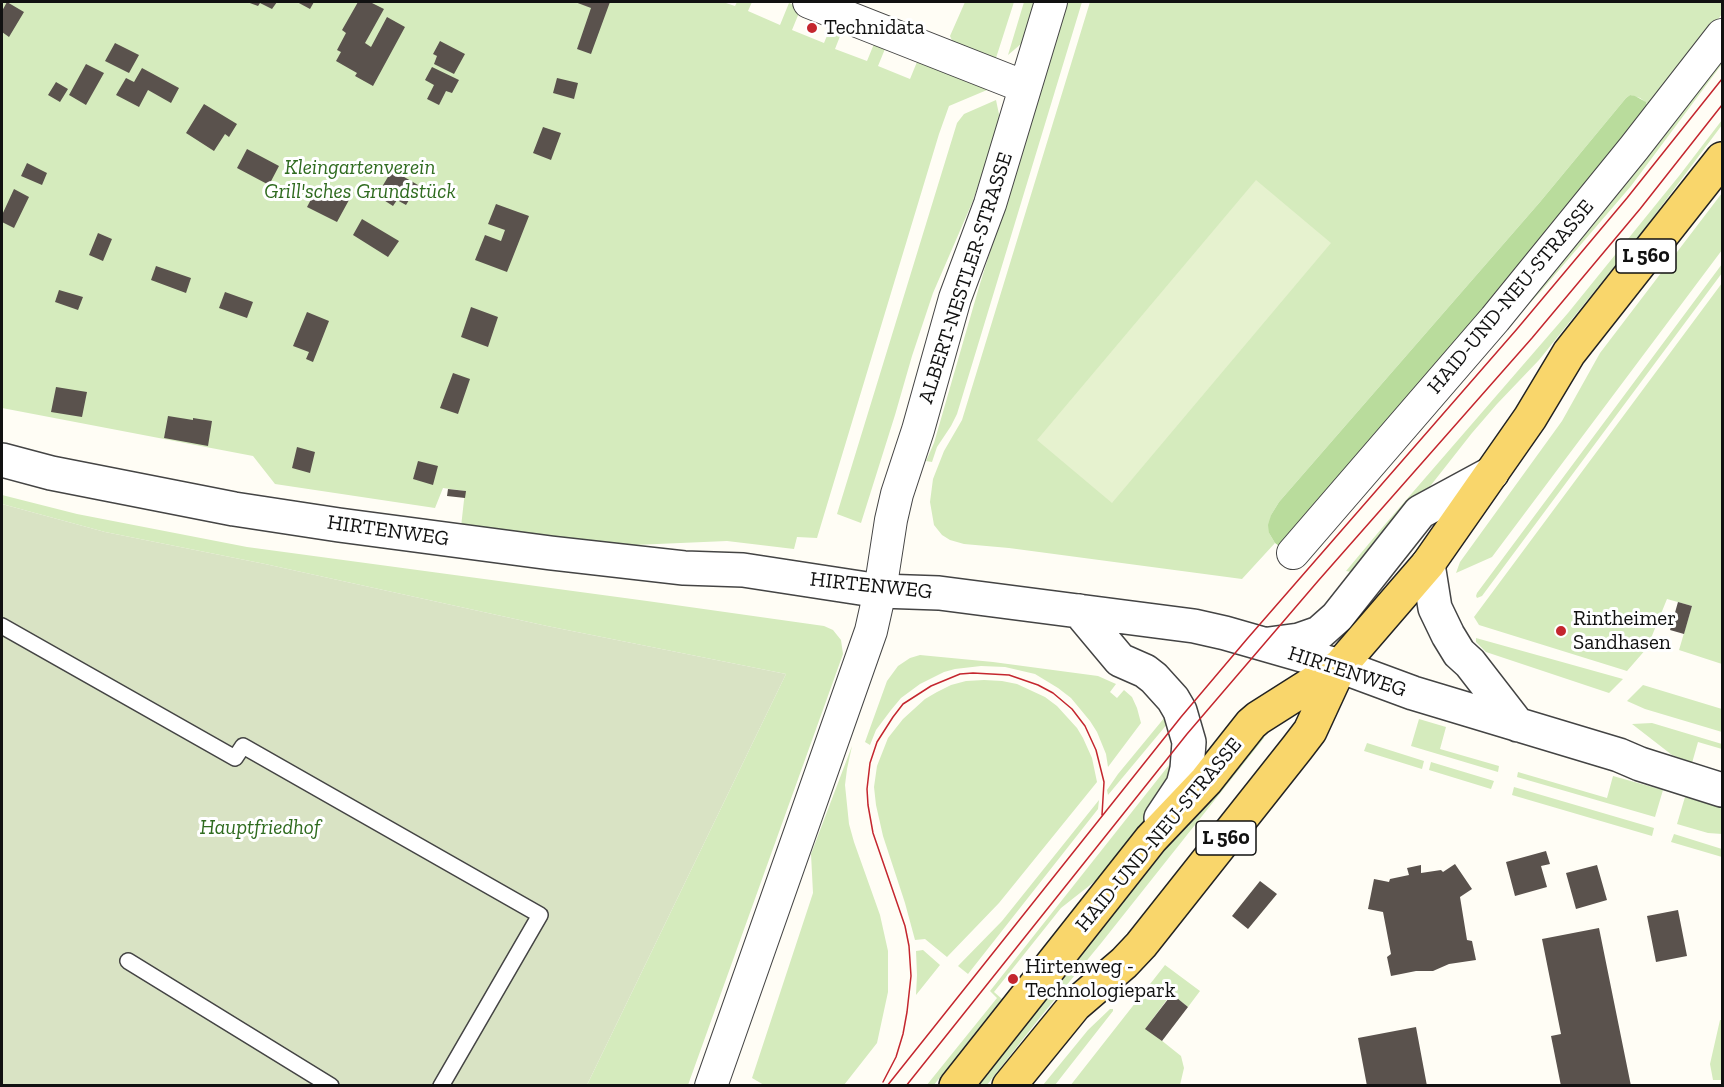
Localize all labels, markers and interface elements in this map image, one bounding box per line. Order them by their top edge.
place label: Technidata [824,15,925,41]
marker: Technidata [805,21,819,35]
street label: ALBERT-NESTLER-STRASSE [913,149,1019,407]
park label: Kleingartenverein Grill'sches Grundstück [264,155,456,205]
street label: HAID-UND-NEU-STRASSE [1422,195,1600,399]
road number: L 560 [1616,239,1676,273]
street label: HIRTENWEG [325,510,451,552]
street label: HIRTENWEG [809,567,933,605]
place label: Rintheimer Sandhasen [1573,606,1676,656]
marker: Rintheimer Sandhasen [1554,624,1568,638]
street label: HIRTENWEG [1285,641,1409,703]
street label: HAID-UND-NEU-STRASSE [1070,733,1248,937]
park label: Hauptfriedhof [200,815,320,841]
road number: L 560 [1196,821,1256,855]
place label: Hirtenweg - Technologiepark [1025,954,1176,1004]
marker: Hirtenweg - Technologiepark [1006,972,1020,986]

